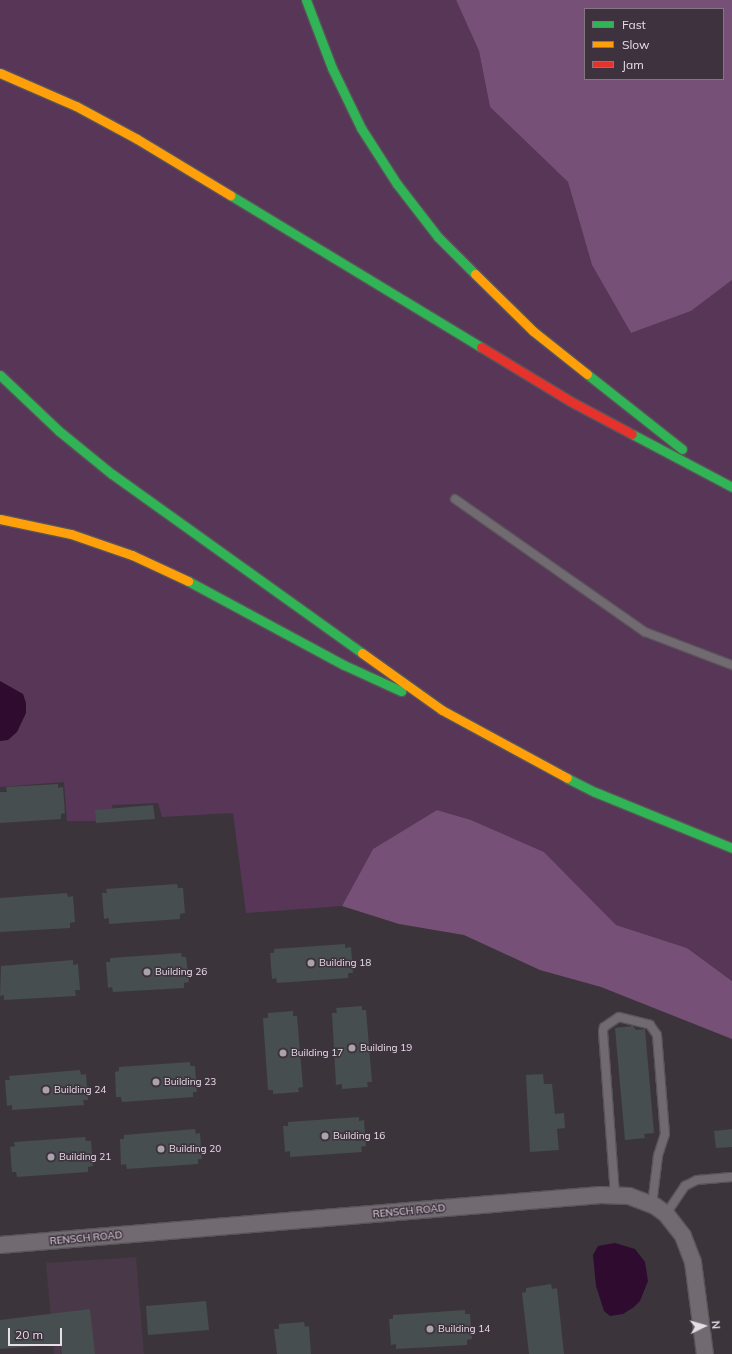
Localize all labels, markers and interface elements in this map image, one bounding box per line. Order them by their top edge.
legend [584,8,724,80]
text: Fast [622,17,646,32]
text: Slow [622,37,650,52]
text: Jam [622,57,644,72]
place label: Building 18 [319,957,371,969]
marker: Building 18 [306,958,316,968]
place label: Building 26 [155,966,207,978]
marker: Building 26 [142,967,152,977]
place label: Building 19 [360,1042,412,1054]
marker: Building 19 [347,1043,357,1053]
place label: Building 17 [291,1047,343,1059]
marker: Building 17 [278,1048,288,1058]
place label: Building 23 [164,1076,216,1088]
marker: Building 23 [151,1077,161,1087]
place label: Building 24 [54,1084,106,1096]
marker: Building 24 [41,1085,51,1095]
place label: Building 16 [333,1130,385,1142]
marker: Building 16 [320,1131,330,1141]
place label: Building 20 [169,1143,221,1155]
marker: Building 20 [156,1144,166,1154]
place label: Building 21 [59,1151,111,1163]
marker: Building 21 [46,1152,56,1162]
street label: RENSCH ROAD [372,1202,446,1220]
street label: RENSCH ROAD [49,1229,123,1247]
north arrow [684,1306,724,1346]
scale bar [10,1320,64,1346]
text: N [709,1320,723,1330]
place label: Building 14 [438,1323,490,1335]
marker: Building 14 [425,1324,435,1334]
text: 20 m [15,1327,43,1342]

